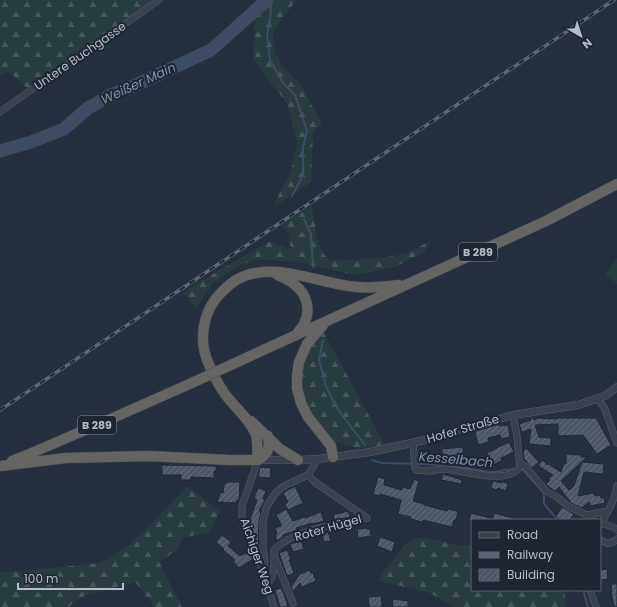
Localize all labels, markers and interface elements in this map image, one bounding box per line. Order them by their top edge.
north arrow [561,16,601,56]
street label: Untere Buchgasse [30,17,129,94]
text: N [579,35,596,53]
water label: Weißer Main [98,58,179,109]
road number: B 289 [459,243,497,261]
street label: Hofer Straße [425,410,501,447]
road number: B 289 [78,416,116,434]
water label: Kesselbach [418,447,494,472]
street label: Roter Hügel [292,510,363,545]
street label: Aichiger Weg [237,516,278,596]
legend [471,519,601,591]
text: Road [507,526,538,543]
text: Railway [507,546,553,563]
scale bar [18,565,123,591]
text: Building [507,566,555,583]
text: 100 m [24,570,58,587]

